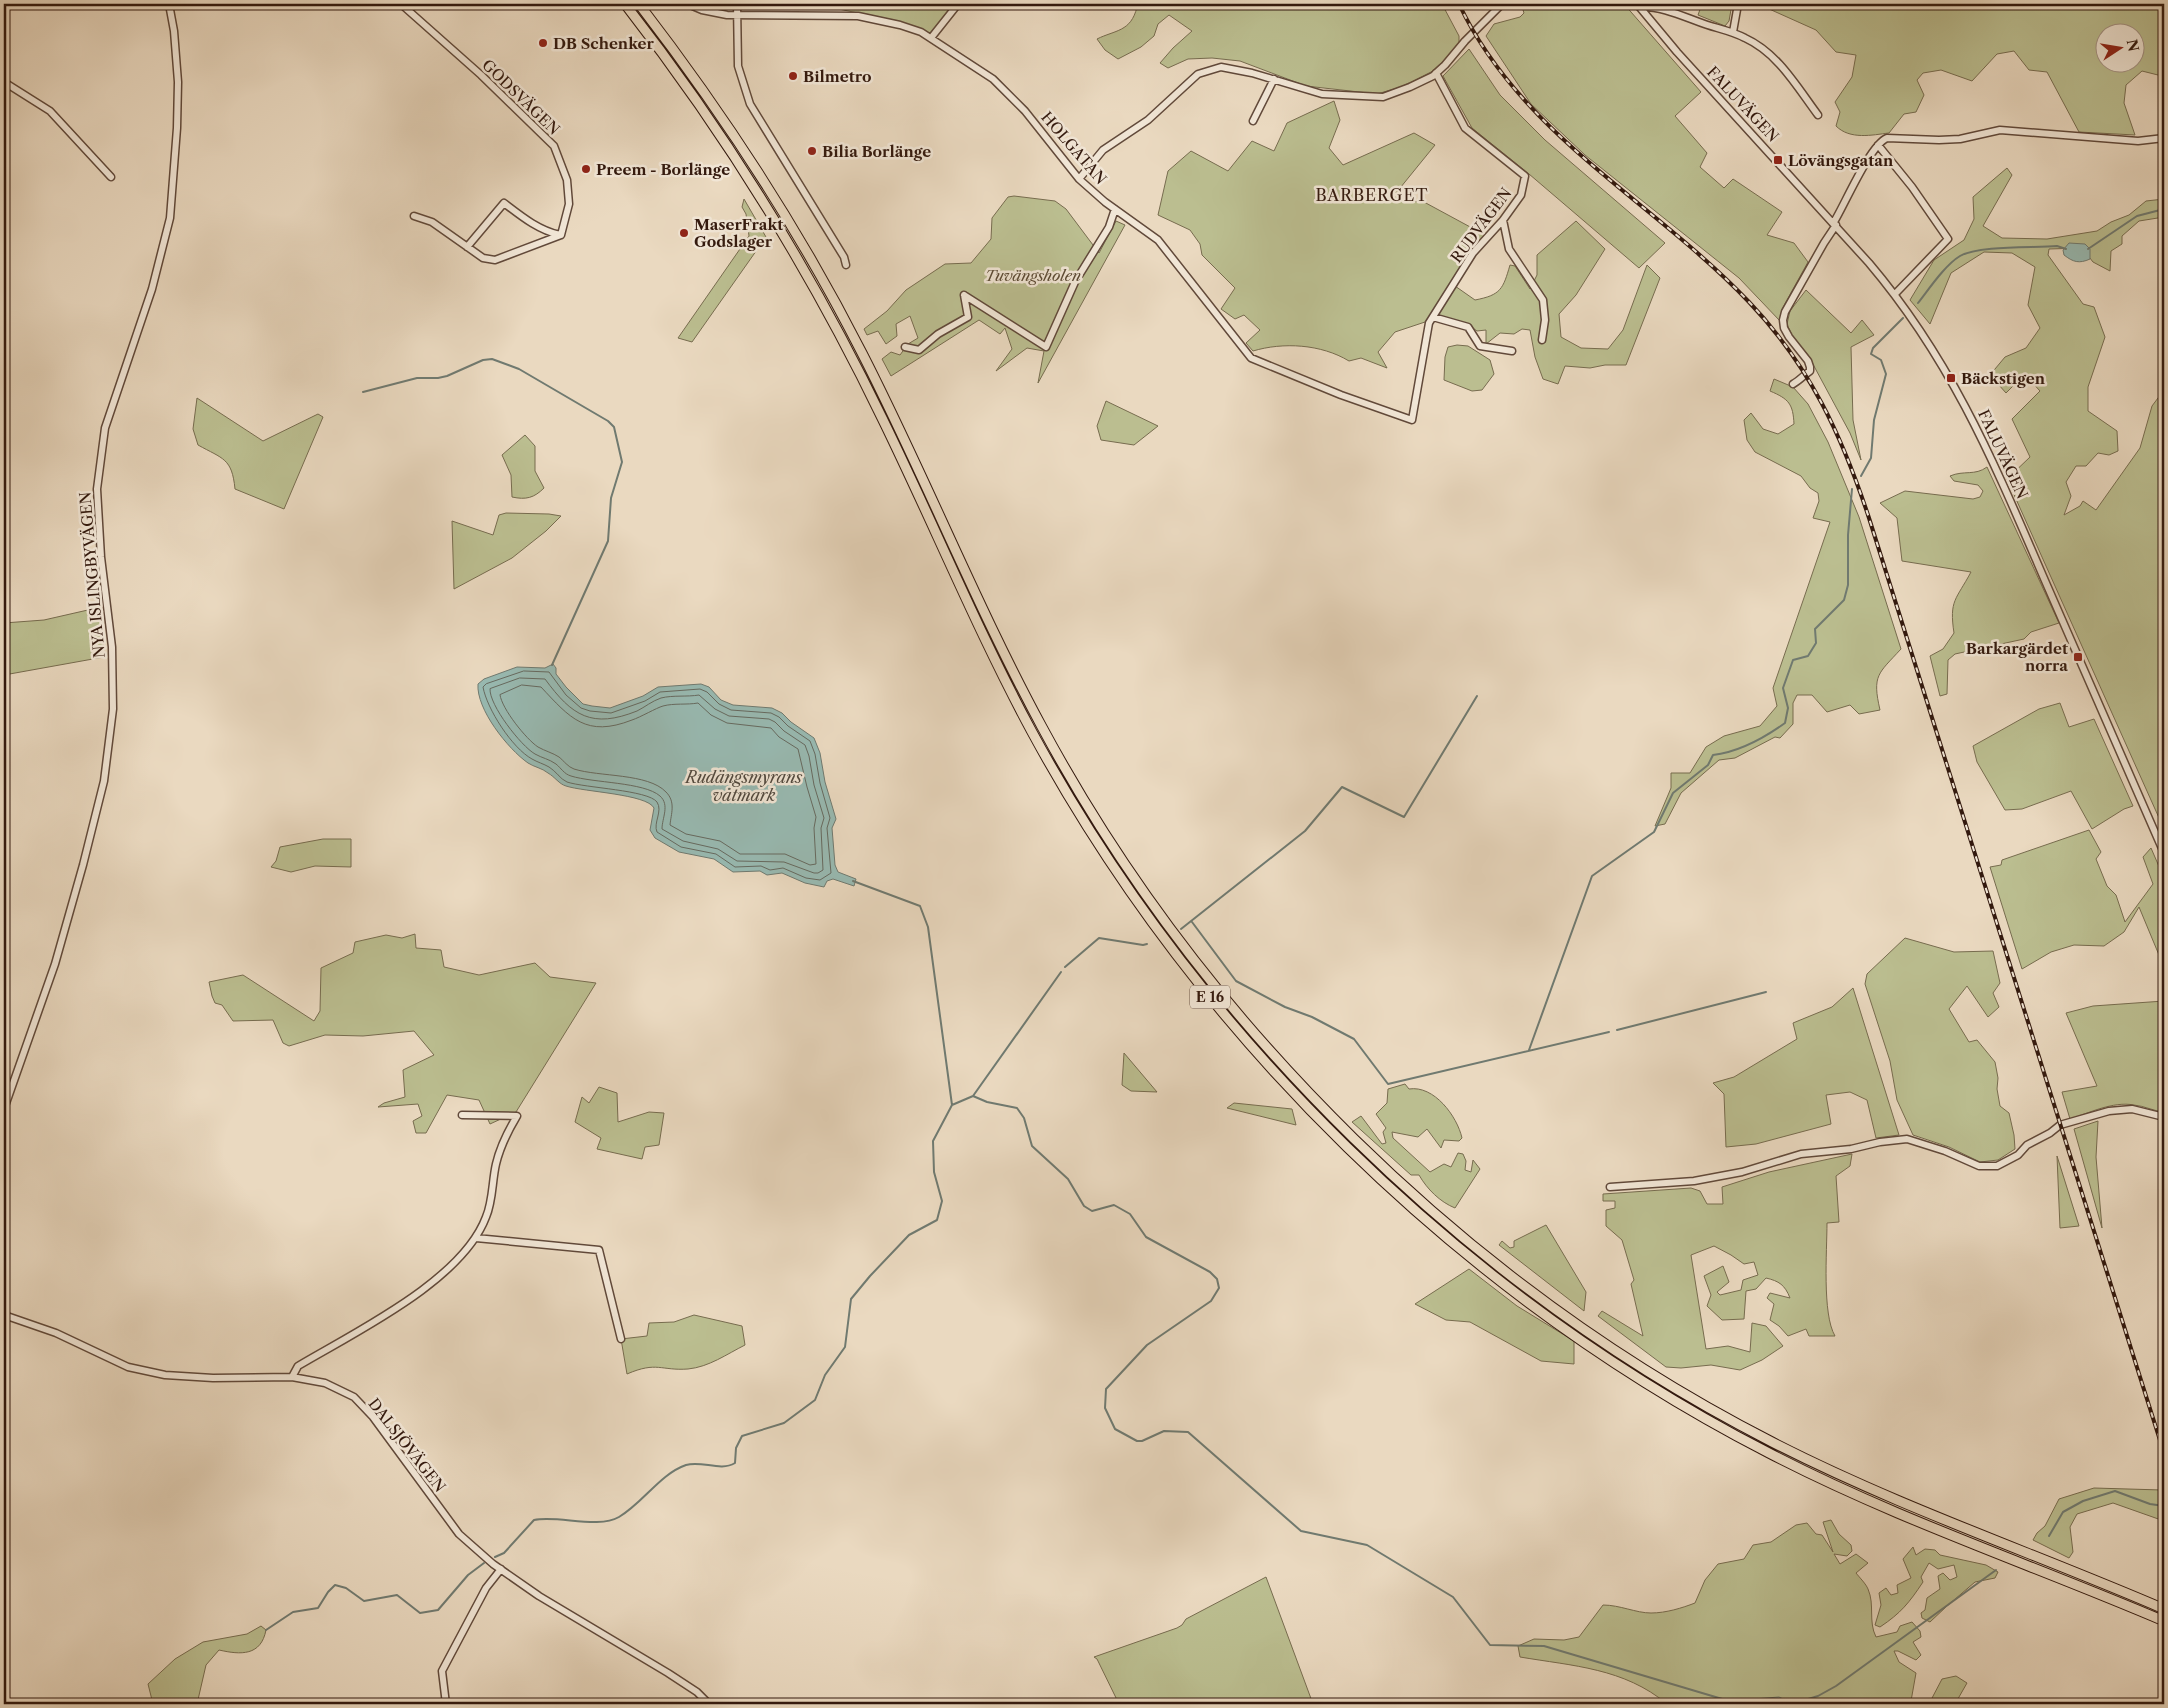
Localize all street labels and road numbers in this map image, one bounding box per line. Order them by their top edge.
street label: GODSVÄGEN [478,55,564,139]
street label: FALUVÄGEN [1703,62,1783,146]
street label: HOLGATAN [1037,108,1111,188]
street label: RUDVÄGEN [1447,184,1515,266]
street label: FALUVÄGEN [1974,406,2032,502]
street label: NYA ISLINGBYVÄGEN [75,491,109,659]
road number: E 16 [1190,986,1230,1009]
street label: DALSJÖVÄGEN [364,1394,450,1496]

